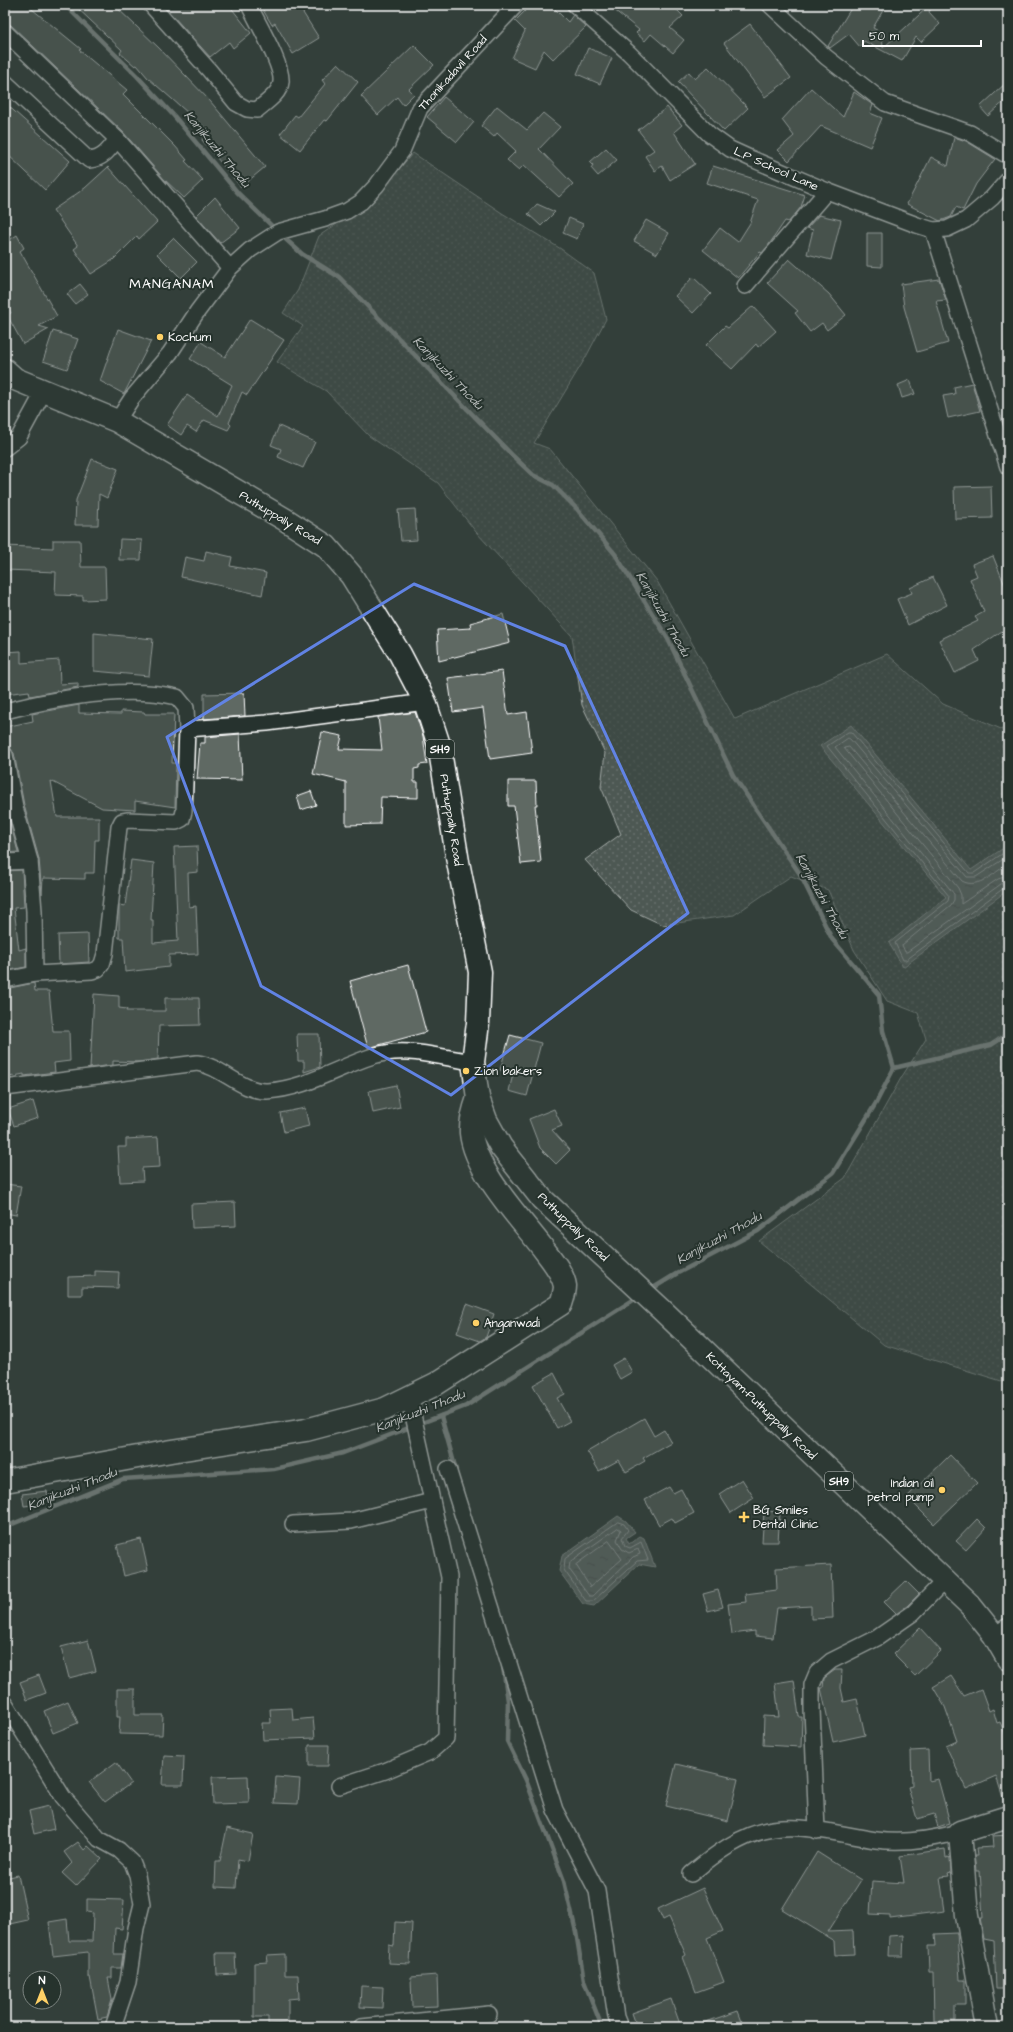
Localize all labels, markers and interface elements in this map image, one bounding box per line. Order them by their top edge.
scale bar [863,22,981,48]
text: 50 m [869,28,900,45]
street label: Thonikadavil Road [415,32,491,114]
water label: Kanjikuzhi Thodu [180,107,255,192]
street label: L.P School Lane [731,143,821,195]
district label: MANGANAM [129,274,215,294]
place label: Kochum [168,329,212,346]
marker: Kochum [155,332,165,342]
water label: Kanjikuzhi Thodu [409,333,488,414]
street label: Puthuppally Road [235,487,324,550]
water label: Kanjikuzhi Thodu [631,568,695,661]
road number: SH9 [426,740,454,758]
street label: Puthuppally Road [434,773,467,867]
water label: Kanjikuzhi Thodu [791,850,854,943]
place label: Zion bakers [474,1063,542,1080]
marker: Zion bakers [461,1066,471,1076]
street label: Puthuppally Road [533,1189,612,1266]
water label: Kanjikuzhi Thodu [673,1206,766,1269]
place label: Anganwadi [484,1315,540,1333]
marker: Anganwadi [471,1318,481,1328]
street label: Kottayam-Puthuppally Road [701,1348,820,1464]
water label: Kanjikuzhi Thodu [373,1384,469,1437]
water label: Kanjikuzhi Thodu [25,1462,121,1515]
road number: SH9 [825,1472,853,1490]
place label: Indian oil petrol pump [867,1475,934,1506]
marker: Indian oil petrol pump [937,1485,947,1495]
place label: BG Smiles Dental Clinic [753,1502,819,1533]
marker: BG Smiles Dental Clinic [738,1511,750,1523]
north arrow [22,1970,62,2010]
text: N [39,1973,46,1988]

